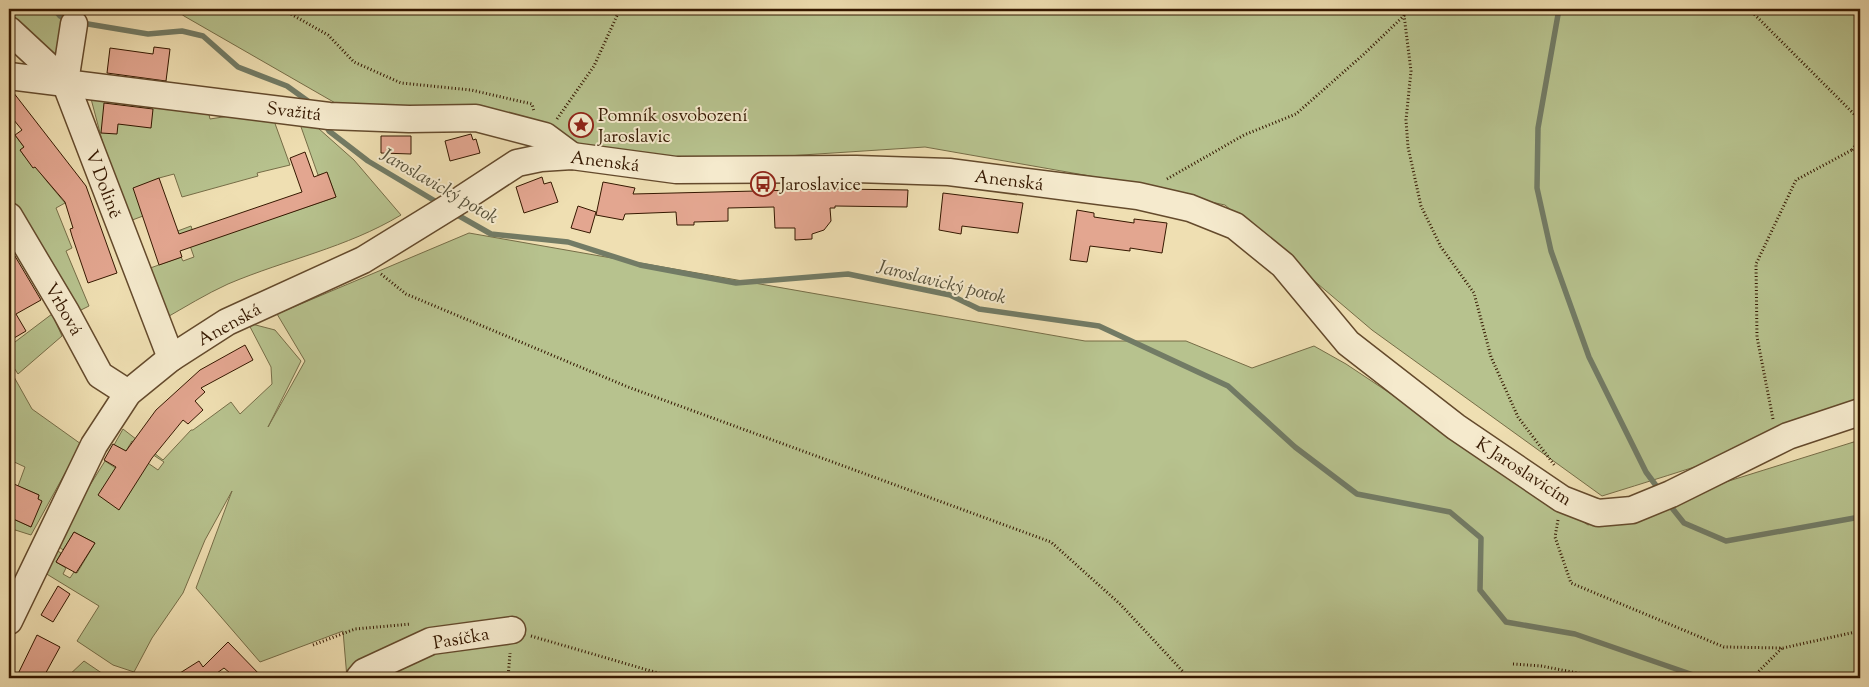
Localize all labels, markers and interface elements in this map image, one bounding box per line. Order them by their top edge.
street label: Svažitá [265,97,323,129]
place label: Pomník osvobození Jaroslavic [597,104,748,151]
place icon: Pomník osvobození Jaroslavic [568,112,594,138]
water label: Jaroslavický potok [374,142,503,232]
street label: Anenská [569,146,641,180]
street label: V Dolině [77,147,127,223]
street label: Anenská [973,165,1045,199]
bus stop icon: Jaroslavice [750,171,776,197]
place label: Jaroslavice [779,173,861,199]
water label: Jaroslavický potok [873,254,1009,313]
street label: Vrbová [37,279,88,341]
street label: Anenská [193,298,267,354]
street label: K Jaroslavicím [1470,432,1576,513]
street label: Pasíčka [431,622,491,658]

